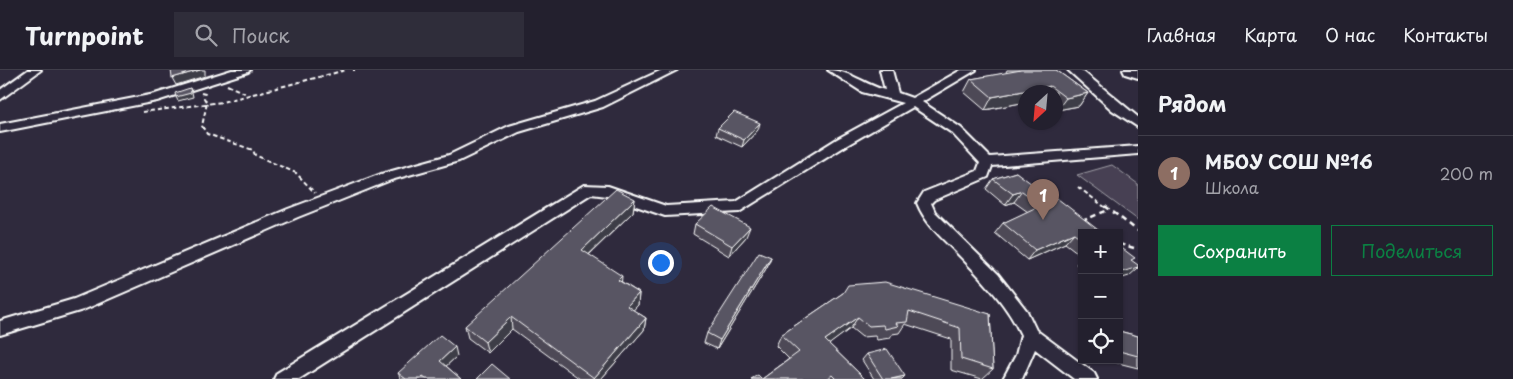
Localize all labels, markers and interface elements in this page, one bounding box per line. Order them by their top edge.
search box [174,12,524,57]
text: Turnpoint [25,17,144,53]
icon: search [192,21,220,49]
text: Поиск [232,21,290,49]
text: Главная [1147,21,1216,48]
text: Карта [1244,21,1297,48]
text: О нас [1325,21,1375,48]
text: Контакты [1403,21,1488,48]
north arrow [1018,85,1063,130]
text: Рядом [1158,87,1226,119]
text: МБОУ СОШ №16 [1205,147,1373,175]
text: 1 [1170,161,1178,185]
text: 200 m [1440,161,1493,185]
text: Школа [1205,175,1259,199]
pin: 1 [1027,179,1059,220]
button: Сохранить [1158,225,1321,276]
button: Поделиться [1331,225,1493,276]
map controls [1078,229,1123,364]
button: + [1078,229,1123,274]
your location [648,250,674,276]
button: − [1078,274,1123,319]
button: locate [1078,319,1123,364]

